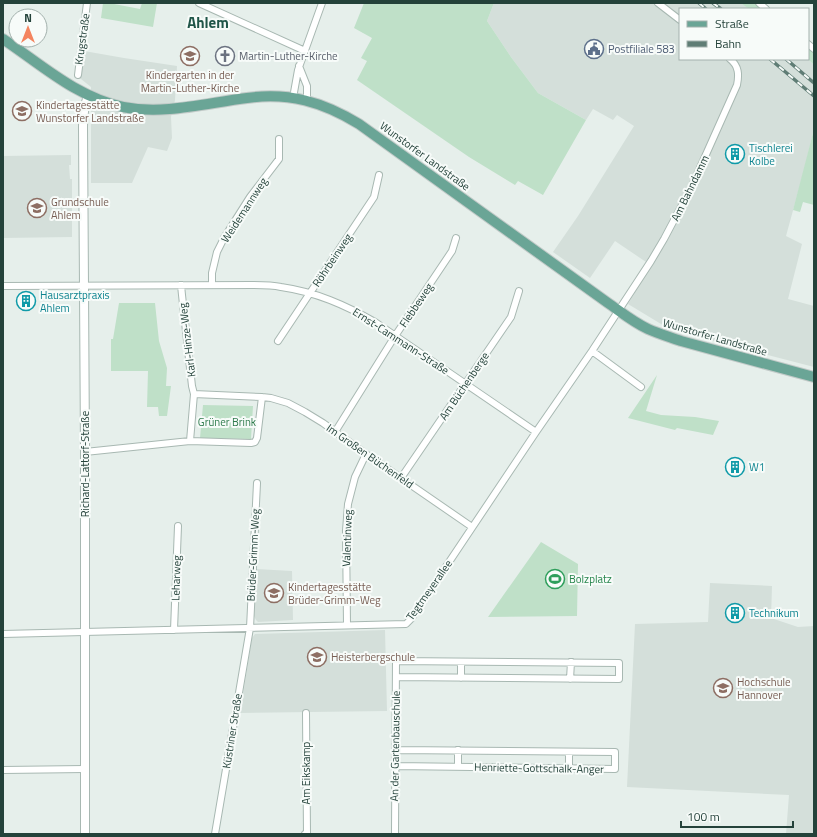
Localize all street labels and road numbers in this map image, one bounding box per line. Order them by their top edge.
street label: Krugstraße [70,12,94,66]
street label: Wunstorfer Landstraße [377,118,474,194]
street label: Am Bahndamm [667,152,713,224]
street label: Weidemannweg [217,174,271,246]
street label: Röhrbeinweg [308,230,356,290]
street label: Flebbeweg [395,279,437,330]
street label: Karl-Hinze-Weg [174,302,199,378]
street label: Ernst-Cammann-Straße [350,304,453,378]
street label: Wunstorfer Landstraße [661,314,770,360]
street label: Am Büchenberge [435,348,493,423]
street label: Richard-Lattorf-Straße [77,410,93,517]
street label: Im Großen Büchenfeld [323,420,417,492]
street label: Brüder-Grimm-Weg [243,508,263,602]
street label: Valentinweg [338,509,356,567]
street label: Leharweg [167,555,185,601]
street label: Tegtmeyerallee [402,556,456,624]
street label: An der Gartenbauschule [386,690,404,802]
street label: Küstriner Straße [218,692,246,770]
street label: Am Eikskamp [298,741,314,804]
street label: Henriette-Gottschalk-Anger [474,759,604,777]

